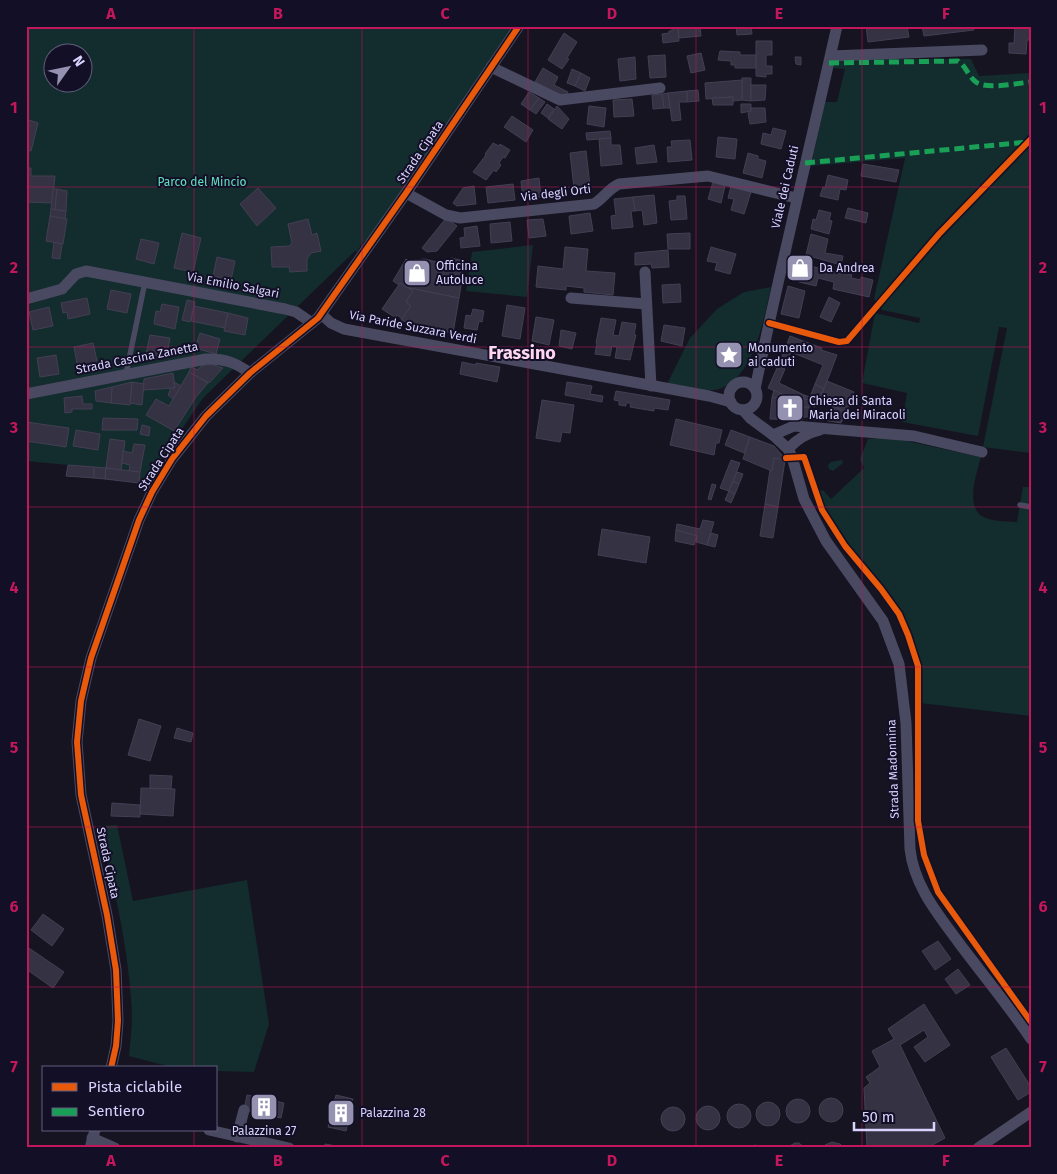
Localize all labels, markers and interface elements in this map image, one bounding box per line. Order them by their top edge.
text: A [105,4,116,23]
text: B [273,4,283,23]
text: C [440,4,450,23]
text: D [607,4,617,23]
text: E [775,4,783,23]
text: F [942,4,950,23]
north arrow [42,42,92,92]
text: N [69,53,88,70]
text: 1 [10,98,18,117]
text: 1 [1039,98,1047,117]
street label: Strada Cipata [394,118,446,186]
street label: Viale dei Caduti [769,144,801,230]
park label: Parco del Mincio [157,175,247,189]
street label: Via degli Orti [520,182,592,204]
shop icon: Da Andrea [785,253,815,283]
text: 2 [10,258,18,277]
shop icon: Officina Autoluce [402,258,432,288]
text: 2 [1039,258,1047,277]
place label: Officina Autoluce [436,259,484,287]
place label: Da Andrea [819,261,875,275]
street label: Via Emilio Salgari [186,269,280,301]
street label: Via Paride Suzzara Verdi [348,308,478,346]
street label: Strada Cascina Zanetta [75,339,199,377]
place icon: Monumento ai caduti [714,340,744,370]
place label: Monumento ai caduti [748,341,813,369]
district label: Frassino [488,342,556,364]
church icon: Chiesa di Santa Maria dei Miracoli [775,393,805,423]
place label: Chiesa di Santa Maria dei Miracoli [809,394,906,422]
text: 3 [9,418,18,437]
text: 3 [1038,418,1047,437]
street label: Strada Cipata [135,425,187,493]
text: 4 [9,578,19,597]
text: 4 [1038,578,1048,597]
street label: Strada Madonnina [884,719,902,819]
text: 5 [10,738,19,757]
text: 5 [1039,738,1048,757]
street label: Strada Cipata [94,826,122,900]
text: 6 [9,897,19,916]
text: 6 [1038,897,1048,916]
text: 7 [10,1057,18,1076]
text: 7 [1039,1057,1047,1076]
legend [42,1066,218,1132]
text: Pista ciclabile [88,1078,182,1096]
building icon: Palazzina 27 [249,1092,279,1122]
building icon: Palazzina 28 [326,1098,356,1128]
scale bar [854,1099,934,1131]
text: Sentiero [88,1102,145,1120]
place label: Palazzina 28 [360,1106,426,1120]
text: 50 m [862,1108,895,1126]
place label: Palazzina 27 [232,1124,296,1138]
text: A [105,1151,116,1170]
text: B [273,1151,283,1170]
text: C [440,1151,450,1170]
text: D [607,1151,617,1170]
text: E [775,1151,783,1170]
text: F [942,1151,950,1170]

